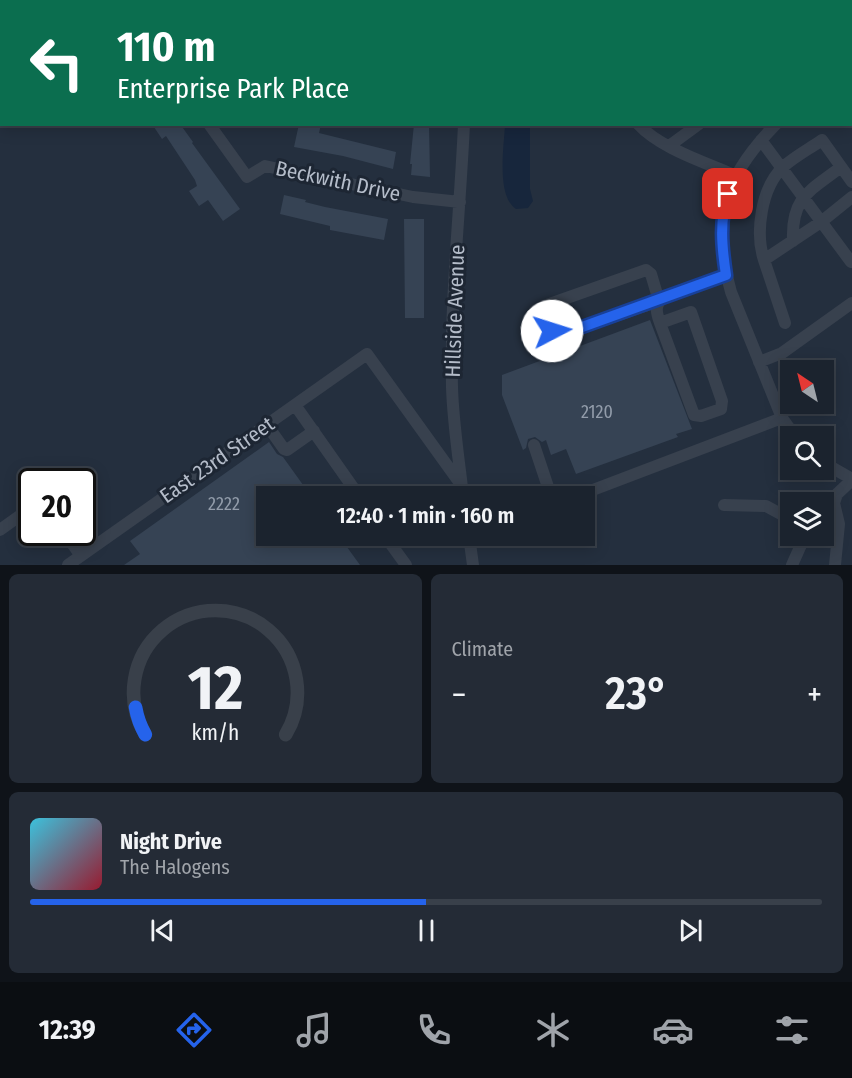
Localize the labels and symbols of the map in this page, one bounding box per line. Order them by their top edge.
street label: Beckwith Drive [273,155,403,207]
pin [702,168,753,219]
street label: Hillside Avenue [440,244,470,378]
position arrow [520,299,584,363]
north arrow [780,360,834,414]
house number: 2120 [581,401,613,423]
street label: East 23rd Street [155,411,279,509]
speed limit sign: 20 [18,468,96,546]
house number: 2222 [208,493,240,515]

